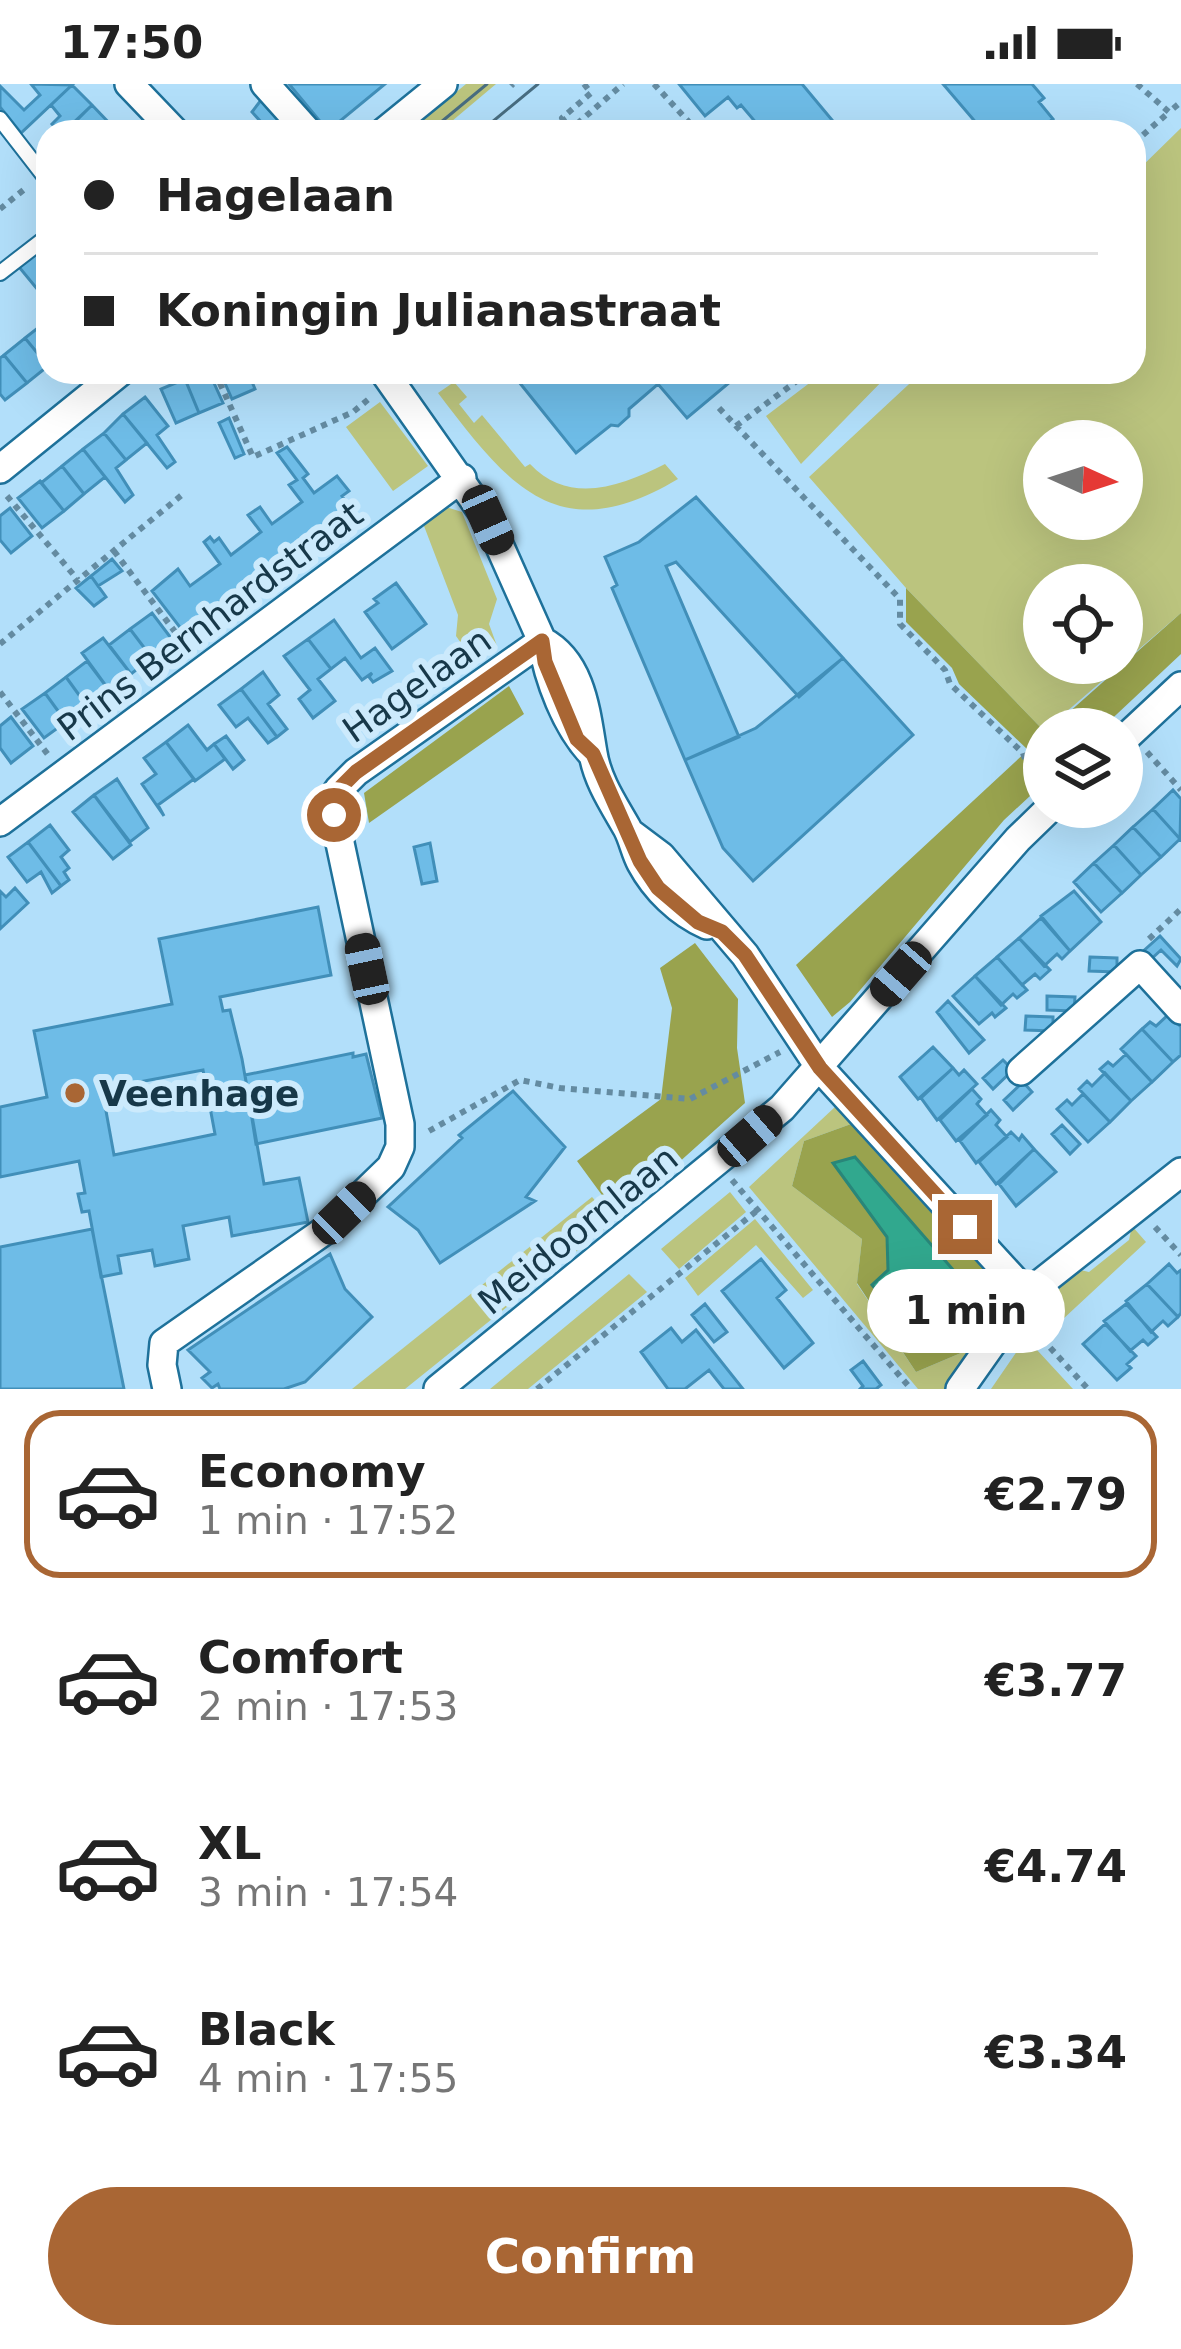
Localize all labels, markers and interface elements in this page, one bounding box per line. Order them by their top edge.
text: 17:50 [60,16,203,69]
text: Hagelaan [156,169,395,222]
text: Koningin Julianastraat [156,284,721,337]
north arrow [1023,420,1143,540]
map controls [1023,420,1143,828]
car [457,480,519,560]
street label: Prins Bernhardstraat [50,493,370,749]
button: locate [1023,564,1143,684]
street label: Hagelaan [335,619,499,751]
button: layers [1023,708,1143,828]
route start [307,788,361,842]
car [342,930,392,1008]
car [864,935,938,1013]
place label: Veenhage [99,1073,299,1114]
marker: Veenhage [62,1080,88,1106]
car [711,1099,789,1173]
street label: Meidoornlaan [470,1137,686,1323]
car [306,1175,382,1251]
route end [938,1200,992,1254]
callout: 1 min [866,1269,1064,1353]
text: 1 min [905,1288,1027,1333]
icon: car [54,1440,162,1548]
text: Economy [198,1445,426,1498]
text: €2.79 [985,1468,1127,1521]
text: 1 min · 17:52 [198,1498,458,1543]
icon: car [54,1626,162,1734]
text: Comfort [198,1631,403,1684]
text: €3.77 [985,1654,1127,1707]
text: 2 min · 17:53 [198,1684,458,1729]
icon: car [54,1812,162,1920]
text: XL [198,1817,261,1870]
text: €4.74 [985,1840,1127,1893]
text: 3 min · 17:54 [198,1870,458,1915]
icon: car [54,1998,162,2106]
text: Black [198,2003,335,2056]
text: €3.34 [985,2026,1127,2079]
text: 4 min · 17:55 [198,2056,458,2101]
button: Confirm [48,2187,1133,2325]

